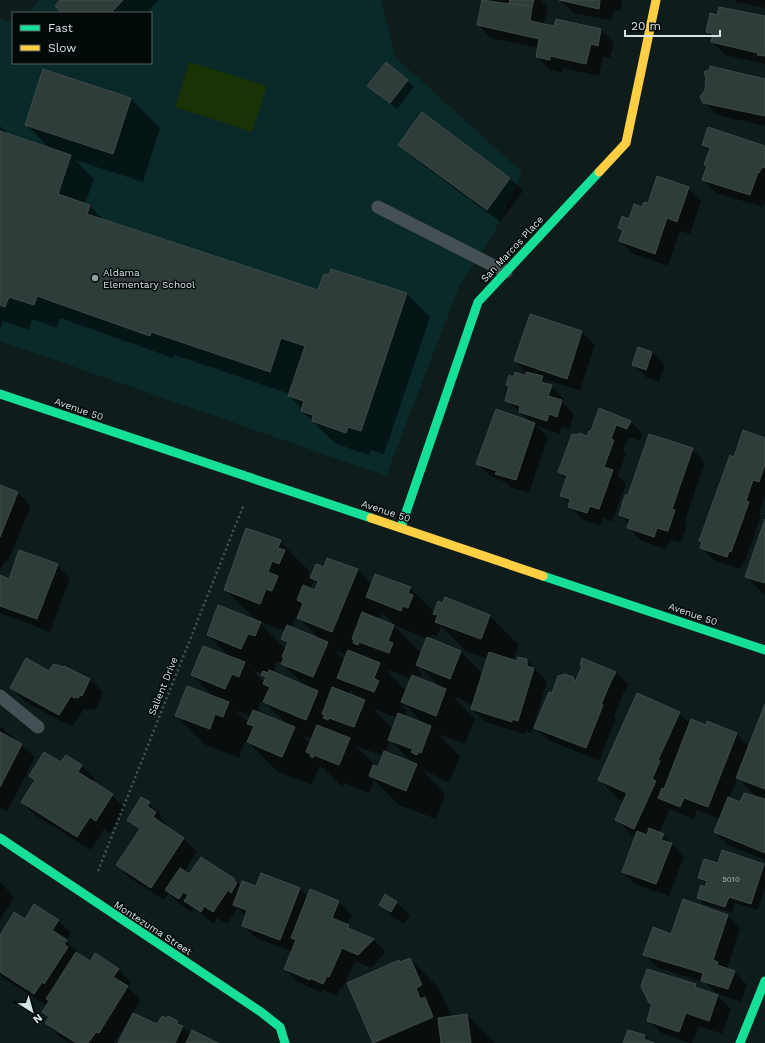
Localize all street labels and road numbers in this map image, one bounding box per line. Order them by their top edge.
street label: San Marcos Place [479,214,546,284]
street label: Avenue 50 [53,396,105,422]
street label: Avenue 50 [360,498,412,524]
street label: Avenue 50 [667,601,719,627]
street label: Salient Drive [146,655,180,717]
street label: Montezuma Street [112,899,195,958]

